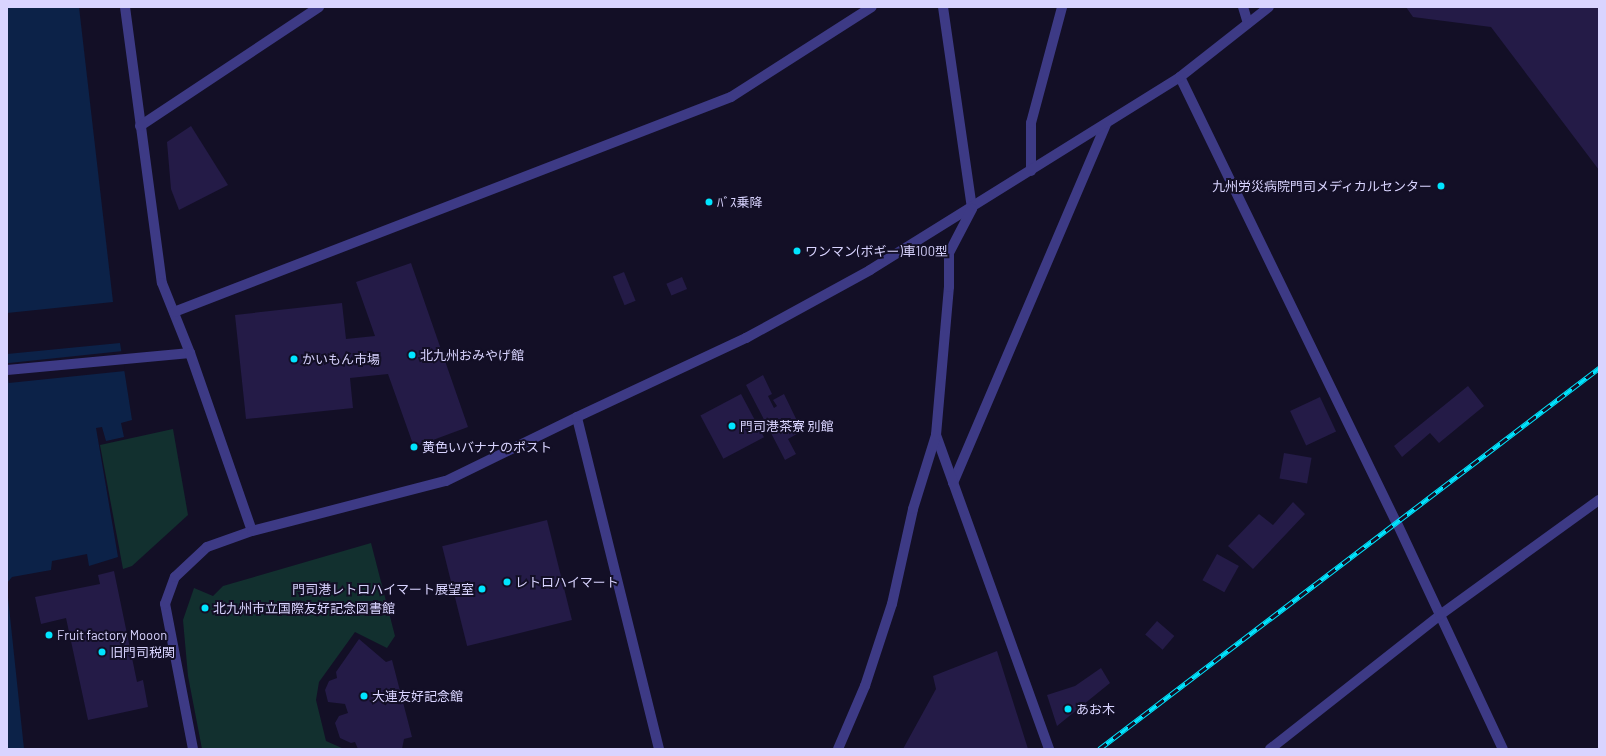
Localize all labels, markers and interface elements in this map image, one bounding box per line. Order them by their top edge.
place label: 九州労災病院門司メディカルセンター [1211,178,1432,194]
marker: 九州労災病院門司メディカルセンター [1435,180,1447,192]
place label: ﾊﾞｽ乗降 [717,194,762,210]
marker: ﾊﾞｽ乗降 [704,197,714,207]
place label: ワンマン(ボギー)車100型 [805,243,948,259]
marker: ワンマン(ボギー)車100型 [792,246,802,256]
place label: 北九州おみやげ館 [420,347,524,363]
marker: 北九州おみやげ館 [407,350,417,360]
place label: かいもん市場 [302,351,380,367]
marker: かいもん市場 [289,354,299,364]
place label: 門司港茶寮 別館 [740,418,834,434]
marker: 門司港茶寮 別館 [727,421,737,431]
place label: 黄色いバナナのポスト [422,439,552,455]
marker: 黄色いバナナのポスト [409,442,419,452]
place label: レトロハイマート [515,574,619,590]
marker: レトロハイマート [502,577,512,587]
place label: 門司港レトロハイマート展望室 [292,581,474,597]
marker: 門司港レトロハイマート展望室 [477,584,487,594]
place label: 北九州市立国際友好記念図書館 [213,600,395,616]
marker: 北九州市立国際友好記念図書館 [200,603,210,613]
place label: Fruit factory Mooon [57,627,167,643]
marker: Fruit factory Mooon [44,630,54,640]
place label: 旧門司税関 [110,644,175,660]
marker: 旧門司税関 [97,647,107,657]
place label: 大連友好記念館 [372,688,463,704]
marker: 大連友好記念館 [359,691,369,701]
place label: あお木 [1076,701,1115,717]
marker: あお木 [1063,704,1073,714]

